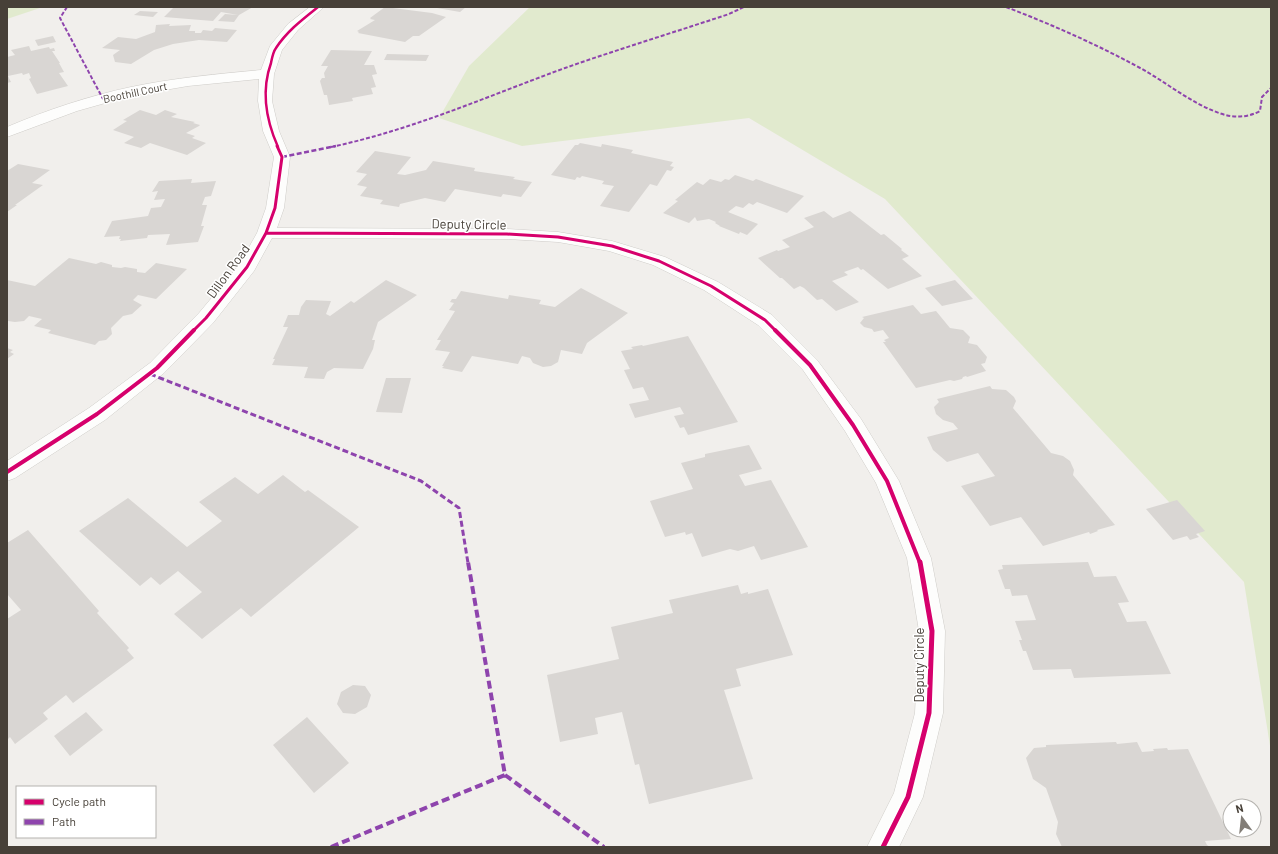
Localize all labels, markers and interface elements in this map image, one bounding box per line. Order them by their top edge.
street label: Boothill Court [102,79,168,105]
street label: Deputy Circle [431,215,507,233]
street label: Dillon Road [203,241,253,301]
street label: Deputy Circle [911,627,927,702]
legend [16,786,156,838]
text: Cycle path [52,794,106,808]
north arrow [1222,798,1262,838]
text: N [1234,801,1245,815]
text: Path [52,814,76,828]

